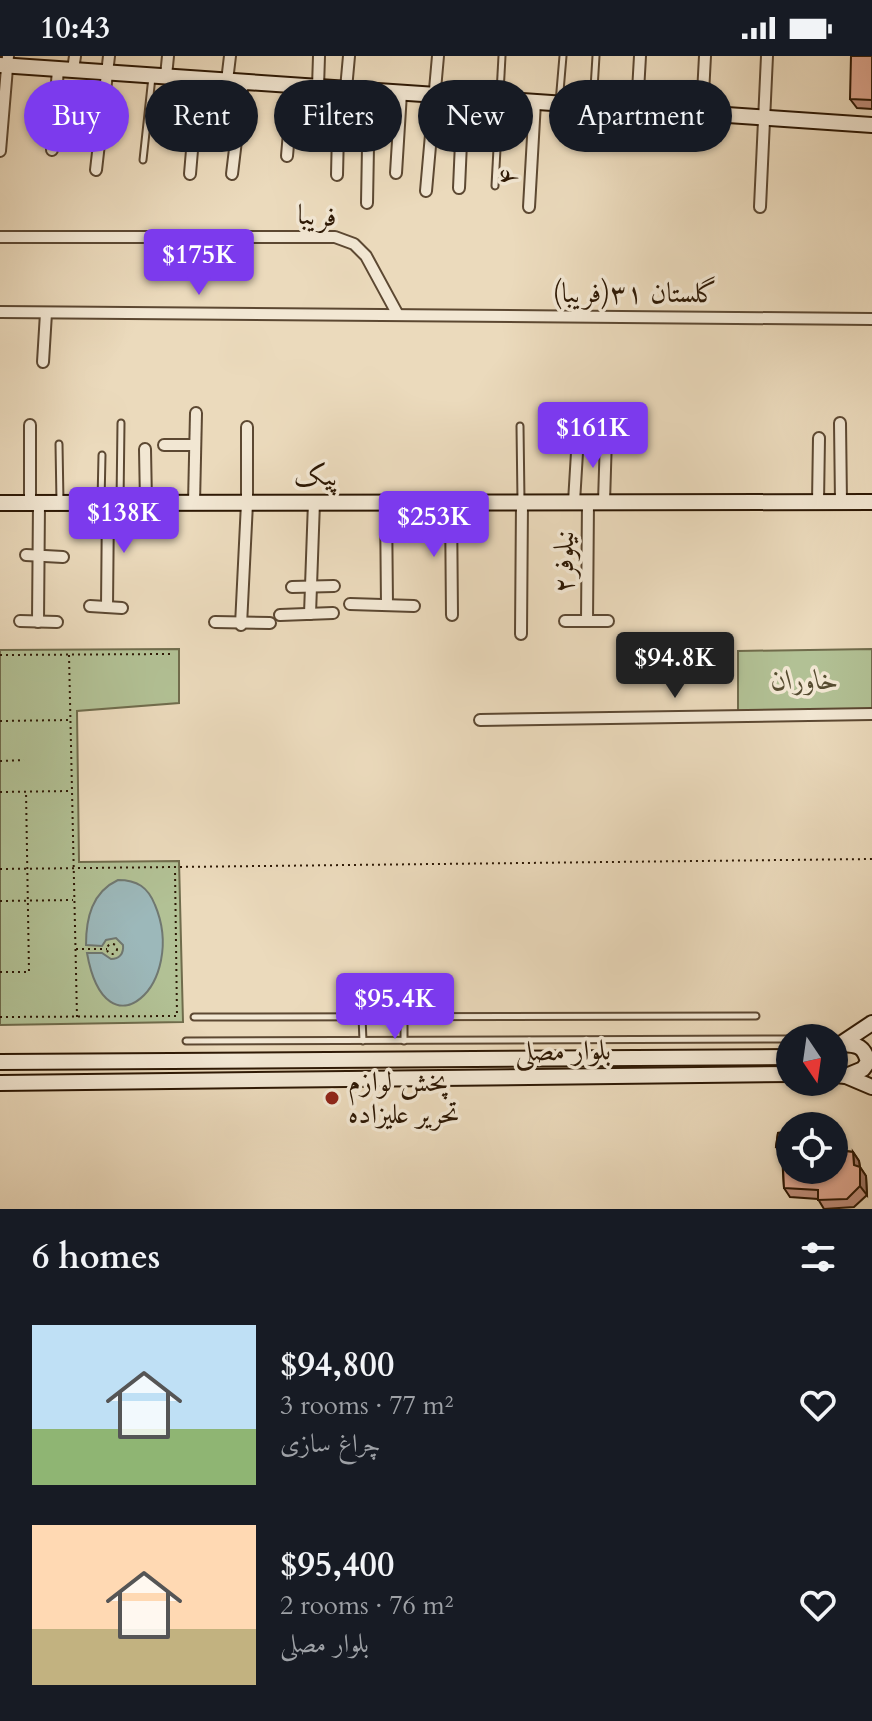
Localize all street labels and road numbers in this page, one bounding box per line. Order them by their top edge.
street label: ۴ [488,168,526,186]
street label: فریبا [296,196,338,236]
street label: گلستان ۳۱(فریبا) [553,274,717,312]
street label: پیک [294,457,338,496]
street label: نیلوفر۲ [545,531,583,593]
street label: بلوار مصلی [515,1031,611,1072]

